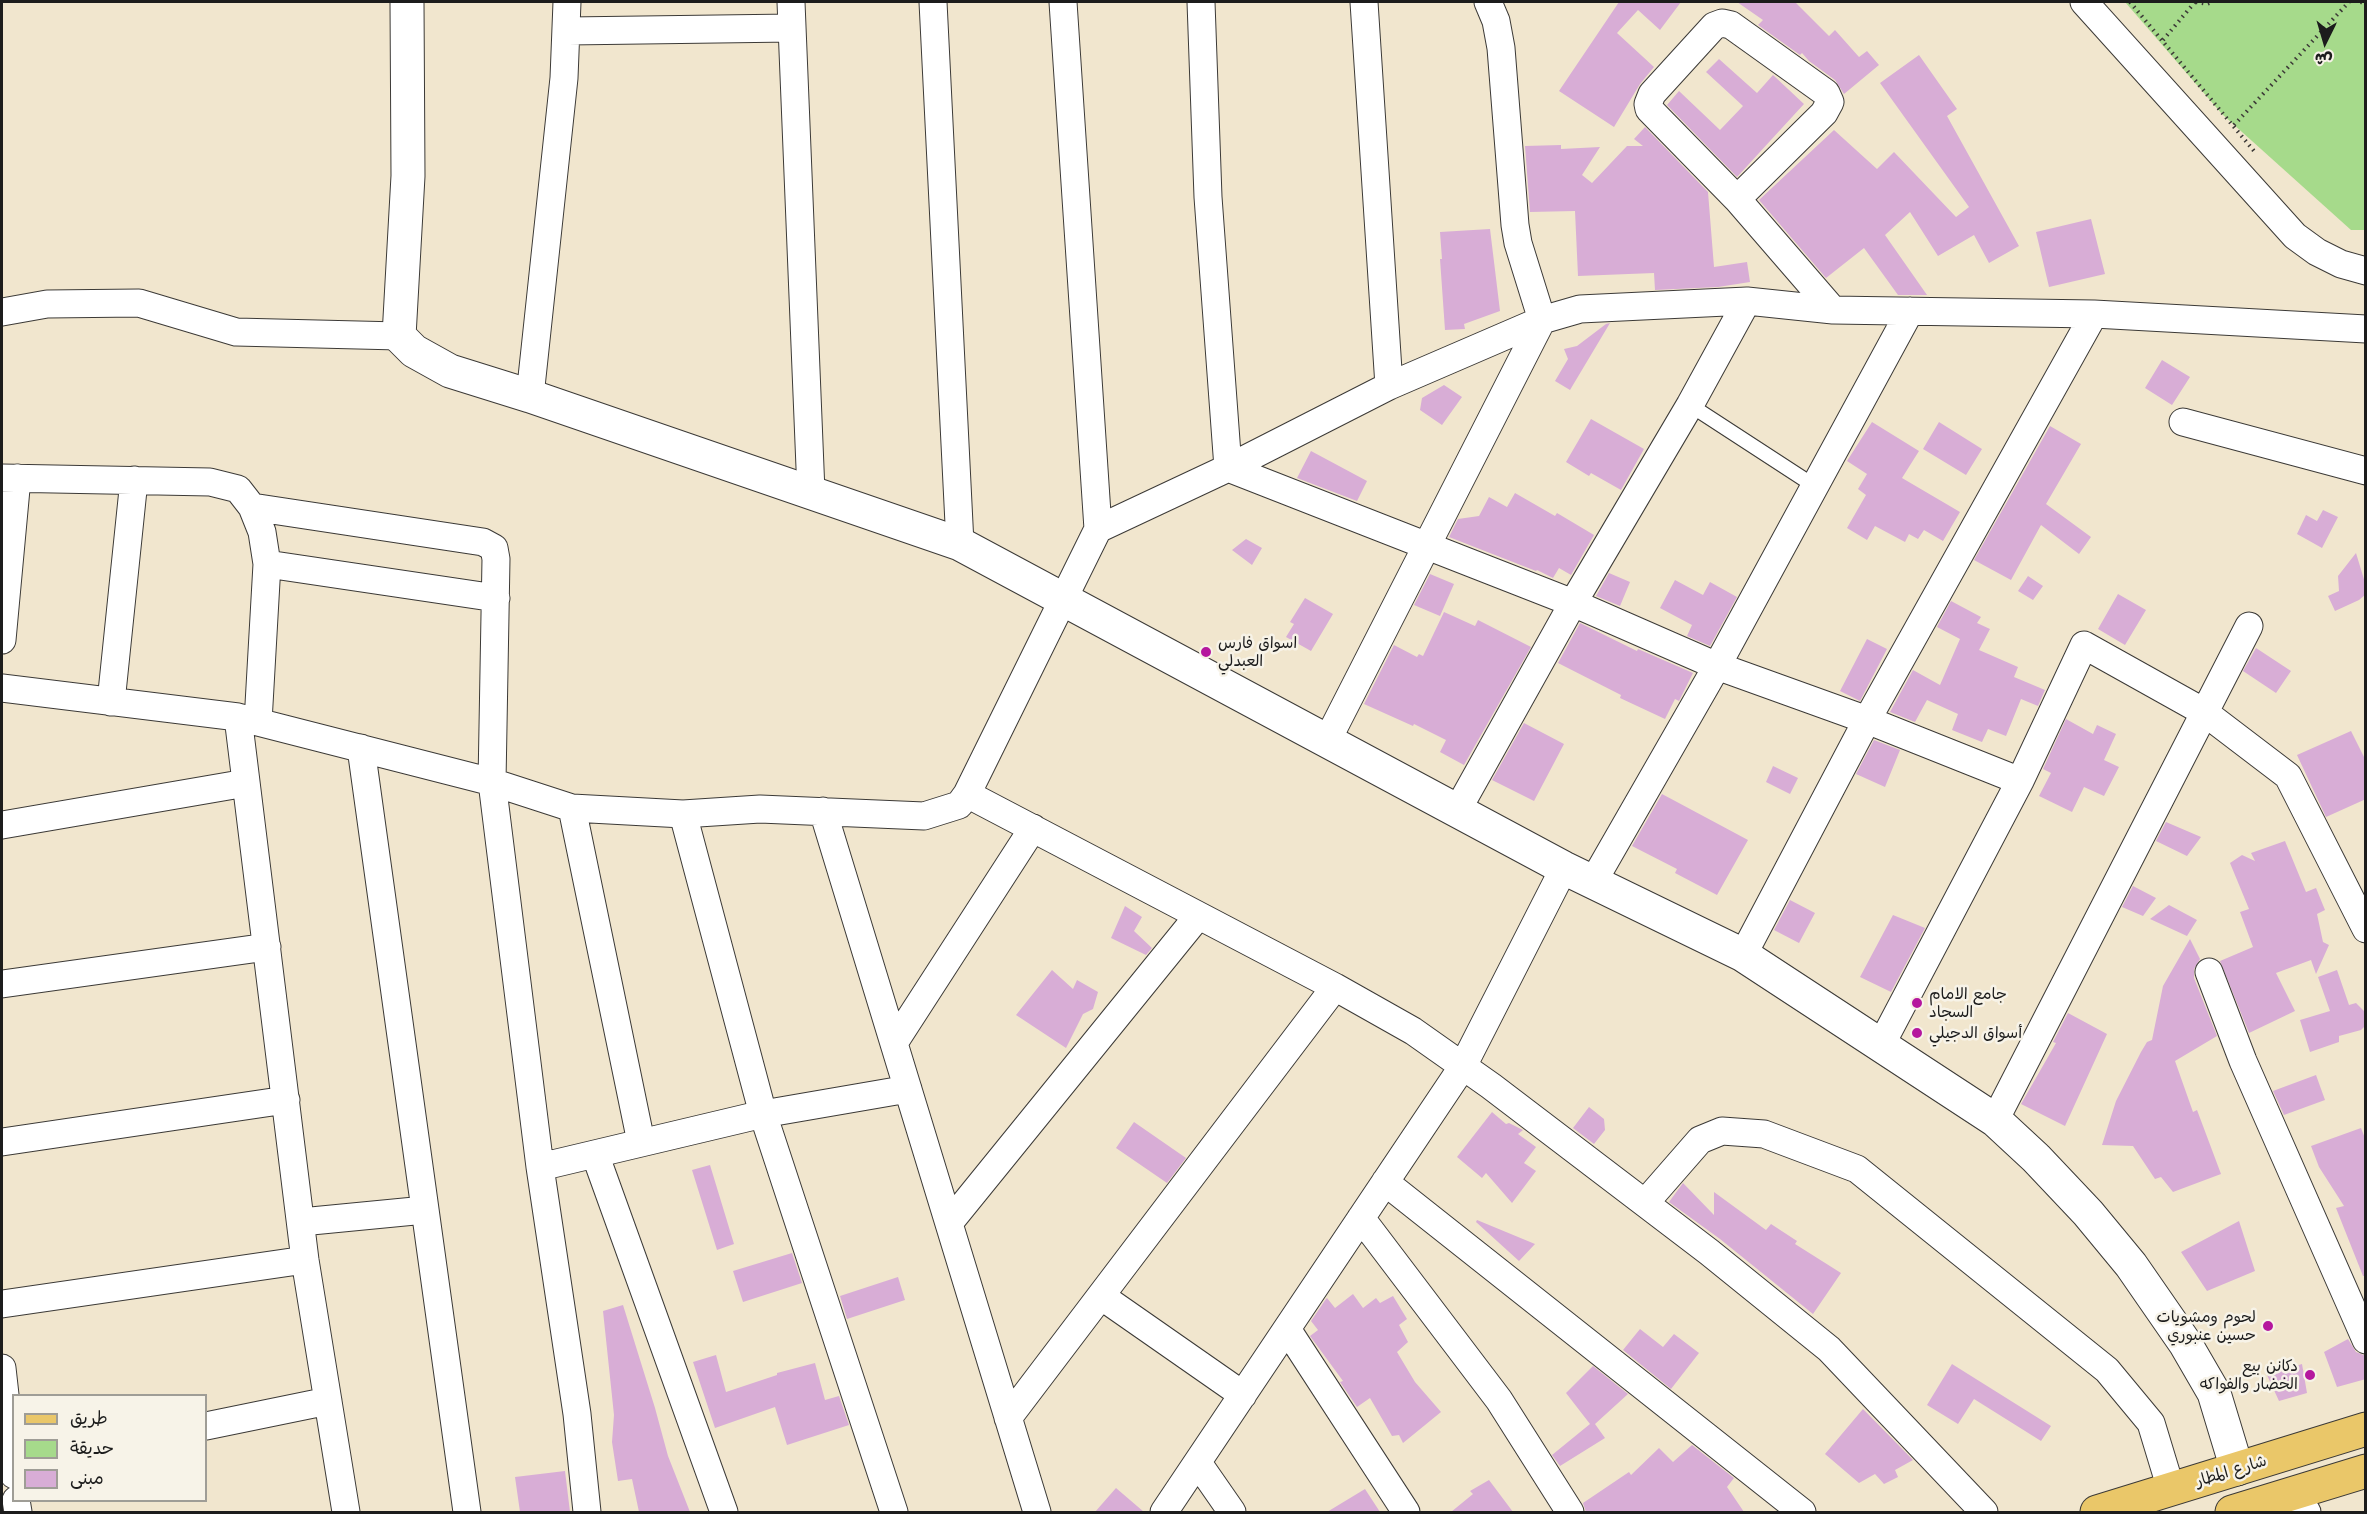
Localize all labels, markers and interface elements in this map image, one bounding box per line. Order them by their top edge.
north arrow [2295,12,2355,72]
text: ش [2314,49,2333,72]
place label: اسواق فارس العبدلي [1218,633,1297,671]
marker: اسواق فارس العبدلي [1199,645,1213,659]
place label: جامع الامام السجاد [1929,984,2007,1022]
marker: جامع الامام السجاد [1910,996,1924,1010]
place label: أسواق الدجيلي [1929,1023,2022,1043]
marker: أسواق الدجيلي [1910,1026,1924,1040]
place label: لحوم ومشويات حسين عنبوري [2157,1307,2256,1345]
marker: لحوم ومشويات حسين عنبوري [2261,1319,2275,1333]
place label: دكانن بيع الخضار والفواكه [2200,1356,2298,1394]
marker: دكانن بيع الخضار والفواكه [2303,1368,2317,1382]
legend [12,1394,207,1502]
text: طريق [70,1405,108,1429]
text: حديقة [70,1435,114,1459]
street label: شارع المطار [2193,1451,2269,1491]
text: مبنى [70,1465,104,1489]

